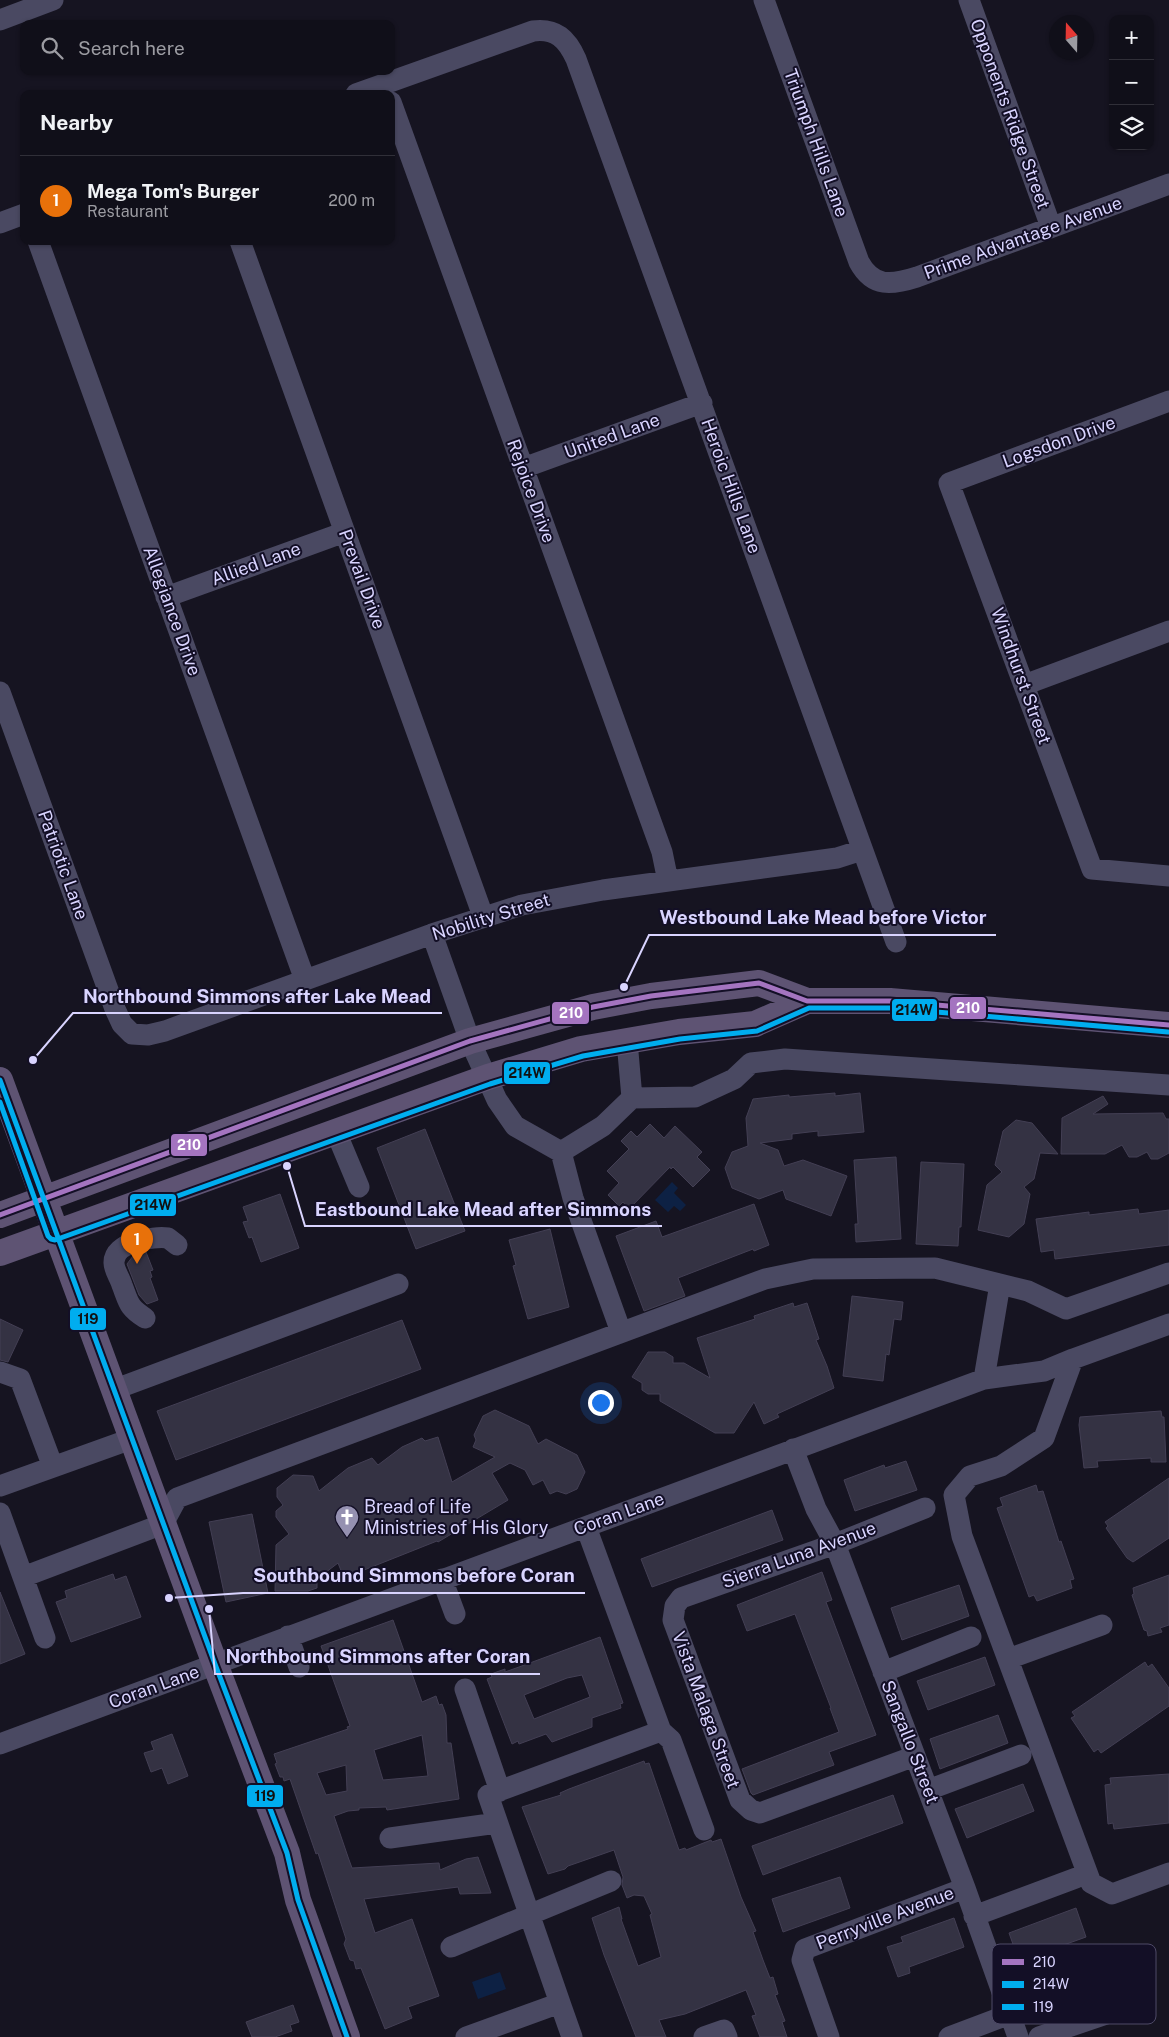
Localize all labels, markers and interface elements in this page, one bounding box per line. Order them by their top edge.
north arrow [1049,15,1094,60]
map controls [1109,15,1154,150]
button: + [1109,15,1154,60]
street label: Opponents Ridge Street [966,16,1055,212]
search box [20,20,395,75]
icon: search [38,34,66,62]
text: Search here [78,37,185,59]
button: − [1109,60,1154,105]
street label: Triumph Hills Lane [780,66,853,220]
button: layers [1109,105,1154,150]
text: Nearby [40,110,113,135]
text: Mega Tom's Burger [87,180,259,202]
text: 1 [53,191,59,210]
text: 200 m [328,191,375,210]
street label: Prime Advantage Avenue [921,192,1125,283]
text: Restaurant [87,202,169,221]
street label: United Lane [561,409,662,463]
street label: Logsdon Drive [999,411,1118,472]
street label: Heroic Hills Lane [697,415,766,556]
street label: Rejoice Drive [503,436,560,545]
street label: Prevail Drive [335,526,390,632]
street label: Allied Lane [208,538,303,589]
street label: Allegiance Drive [139,543,206,678]
street label: Windhurst Street [987,605,1056,747]
street label: Patriotic Lane [34,807,93,923]
street label: Nobility Street [429,889,552,944]
callout: Westbound Lake Mead before Victor [649,901,996,935]
text: Westbound Lake Mead before Victor [659,906,987,928]
callout: Northbound Simmons after Lake Mead [73,979,442,1013]
text: Northbound Simmons after Lake Mead [83,985,431,1007]
line badge: 210 [949,996,987,1020]
line badge: 214W [891,998,938,1022]
text: 210 [956,1000,980,1016]
line badge: 210 [551,1001,590,1025]
text: 214W [895,1002,933,1018]
text: 210 [559,1005,583,1021]
line badge: 214W [503,1061,551,1085]
text: 214W [508,1065,546,1081]
line badge: 210 [170,1133,208,1157]
text: 210 [177,1137,201,1153]
callout: Eastbound Lake Mead after Simmons [305,1192,662,1226]
line badge: 214W [129,1193,177,1217]
text: 214W [134,1197,172,1213]
text: Eastbound Lake Mead after Simmons [315,1198,651,1220]
pin: 1 [121,1223,153,1264]
line badge: 119 [69,1307,107,1331]
text: 119 [77,1311,99,1327]
your location [588,1390,614,1416]
street label: Coran Lane [571,1487,667,1540]
place label: Bread of Life Ministries of His Glory [364,1496,549,1538]
church icon: Bread of Life Ministries of His Glory [334,1504,360,1538]
street label: Sierra Luna Avenue [719,1517,879,1592]
callout: Southbound Simmons before Coran [243,1559,585,1593]
text: Southbound Simmons before Coran [253,1564,575,1586]
street label: Vista Malaga Street [668,1628,745,1791]
callout: Northbound Simmons after Coran [215,1640,540,1674]
text: Northbound Simmons after Coran [226,1645,530,1667]
street label: Coran Lane [106,1660,202,1713]
street label: Sangallo Street [877,1677,944,1806]
line badge: 119 [246,1784,284,1808]
text: 119 [254,1788,276,1804]
street label: Perryville Avenue [813,1882,957,1953]
legend [992,1944,1156,2024]
text: 210 [1033,1954,1056,1970]
text: 214W [1033,1976,1070,1992]
text: 119 [1033,1999,1053,2015]

